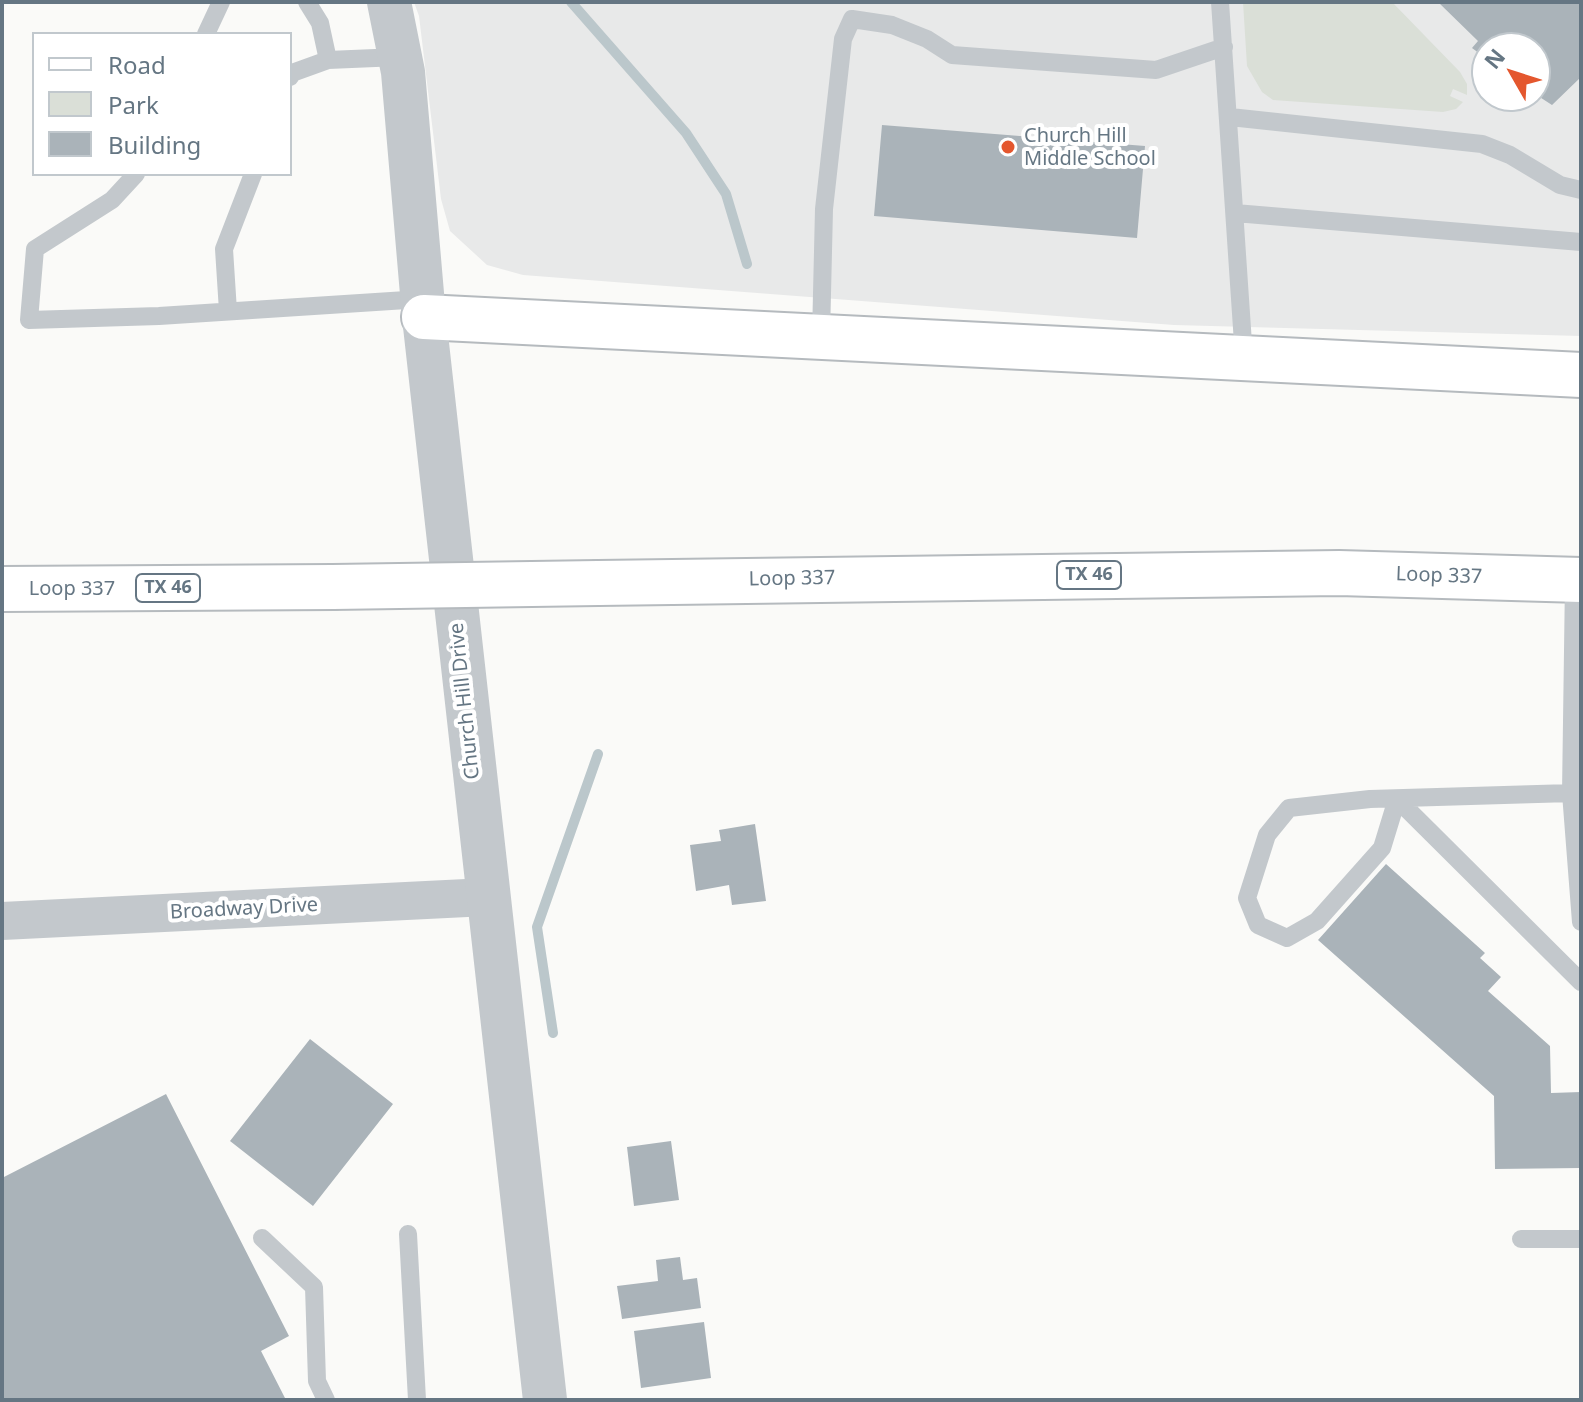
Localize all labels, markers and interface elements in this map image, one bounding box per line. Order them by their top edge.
legend [32,32,292,176]
north arrow [1471,32,1551,112]
text: N [1477,42,1511,75]
text: Road [108,48,166,81]
text: Park [108,88,159,121]
place label: Church Hill Middle School [1024,124,1156,171]
text: Building [108,128,201,161]
marker: Church Hill Middle School [999,138,1017,156]
road number: TX 46 [1057,561,1121,589]
street label: Loop 337 [1395,562,1483,590]
street label: Loop 337 [749,566,835,592]
road number: TX 46 [136,574,200,602]
street label: Loop 337 [29,577,115,601]
street label: Church Hill Drive [445,622,485,780]
street label: Broadway Drive [169,893,319,925]

